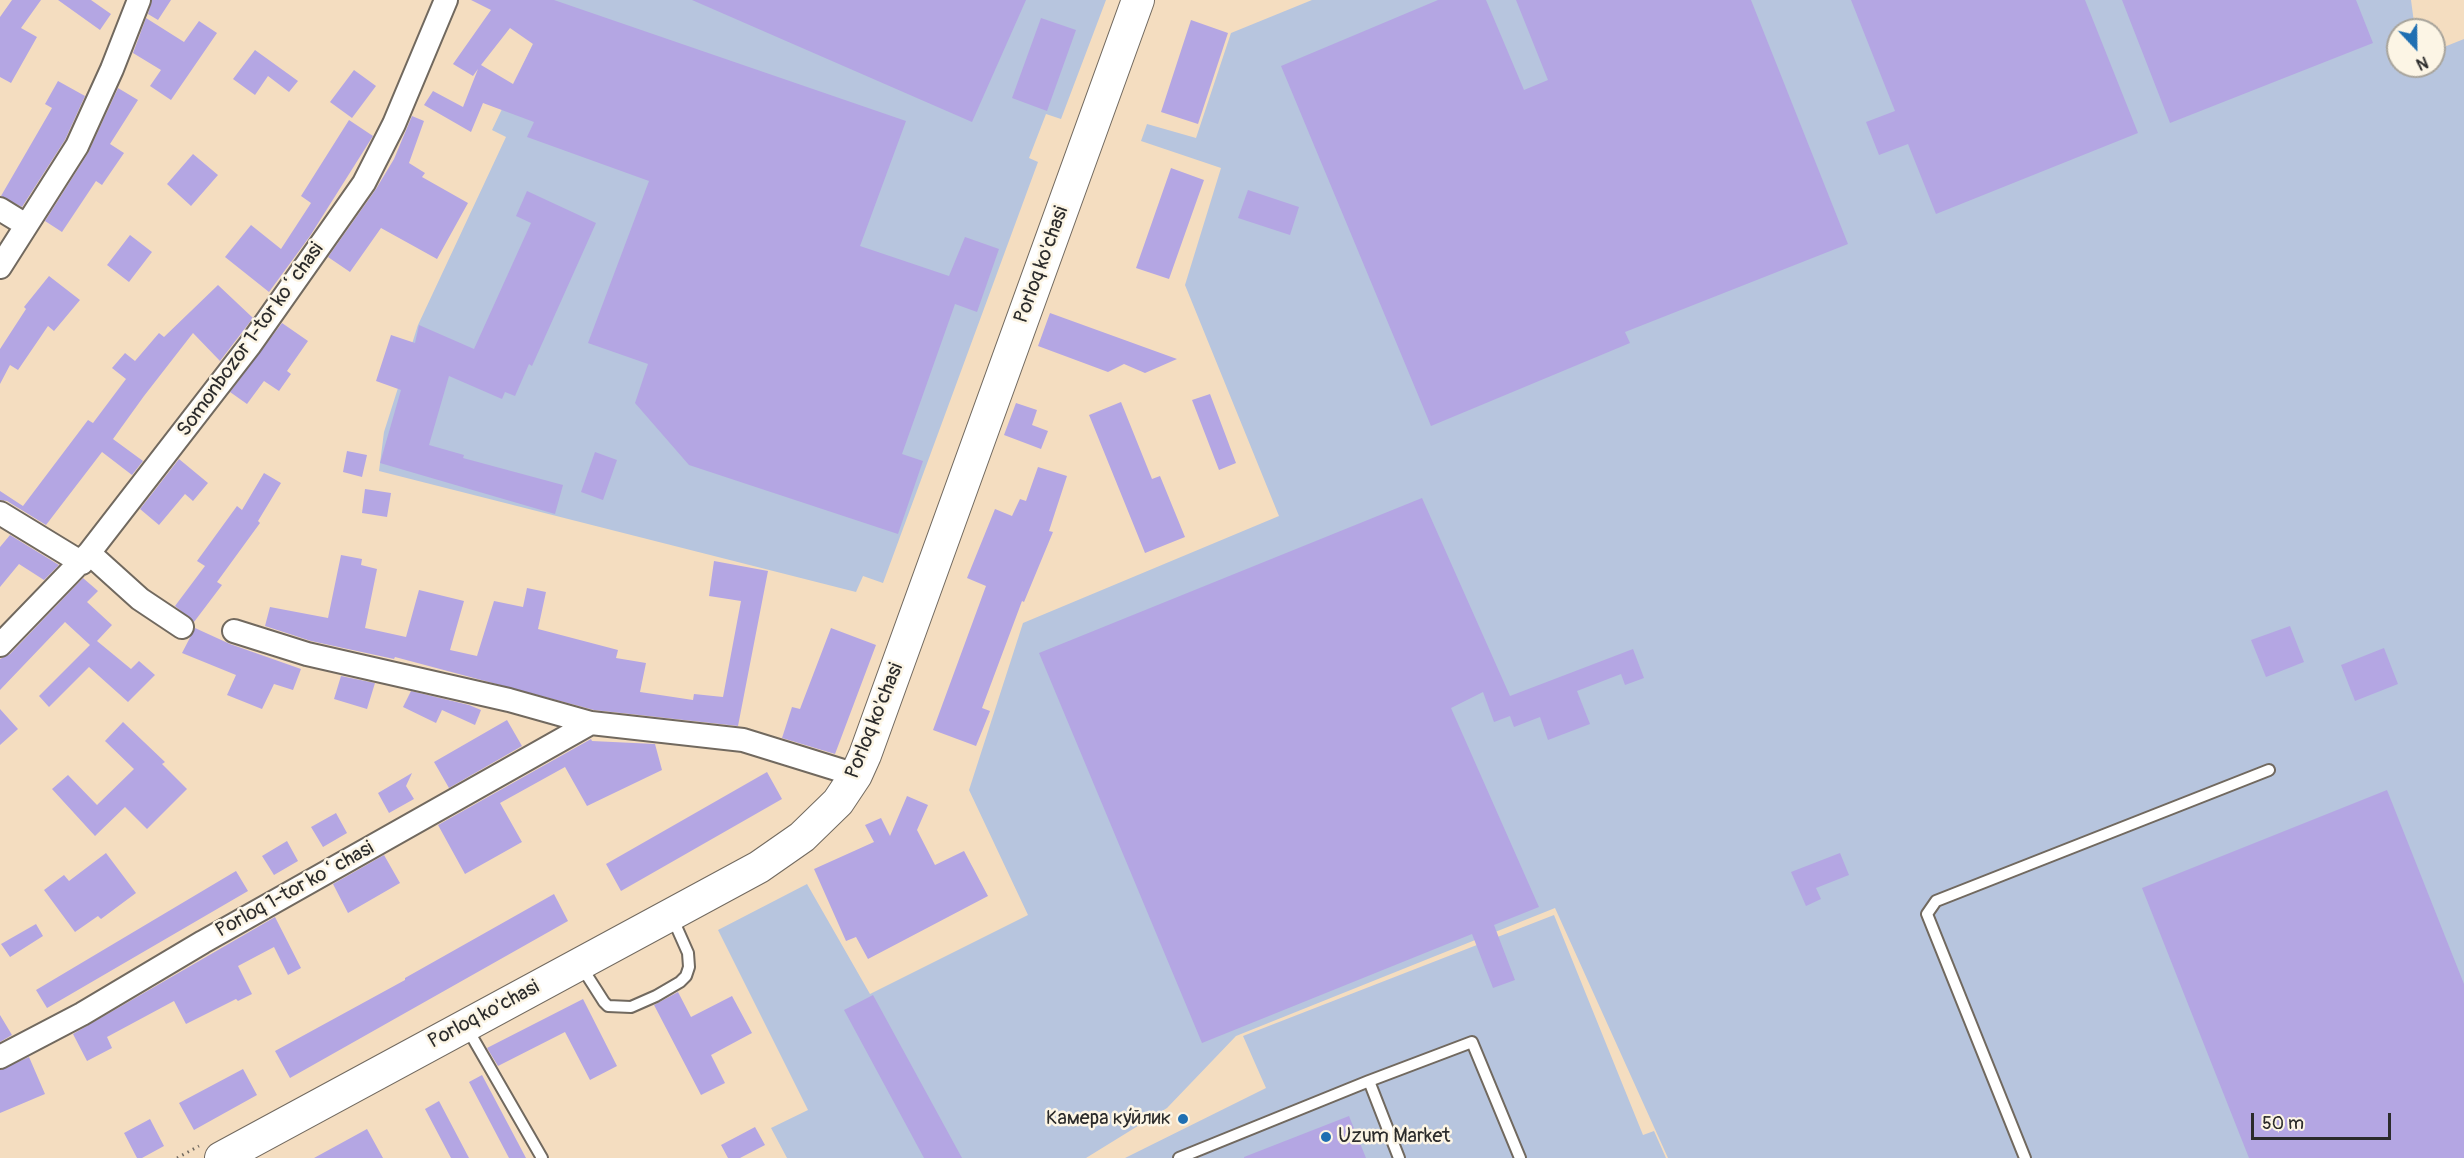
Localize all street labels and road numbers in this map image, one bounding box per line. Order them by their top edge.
street label: Porloq ko'chasi [1010,203,1074,327]
street label: Somonbozor 1-tor koʻchasi [173,238,329,442]
street label: Porloq ko'chasi [841,660,909,782]
street label: Porloq 1-tor koʻchasi [212,837,378,943]
street label: Porloq ko'chasi [424,976,544,1054]

